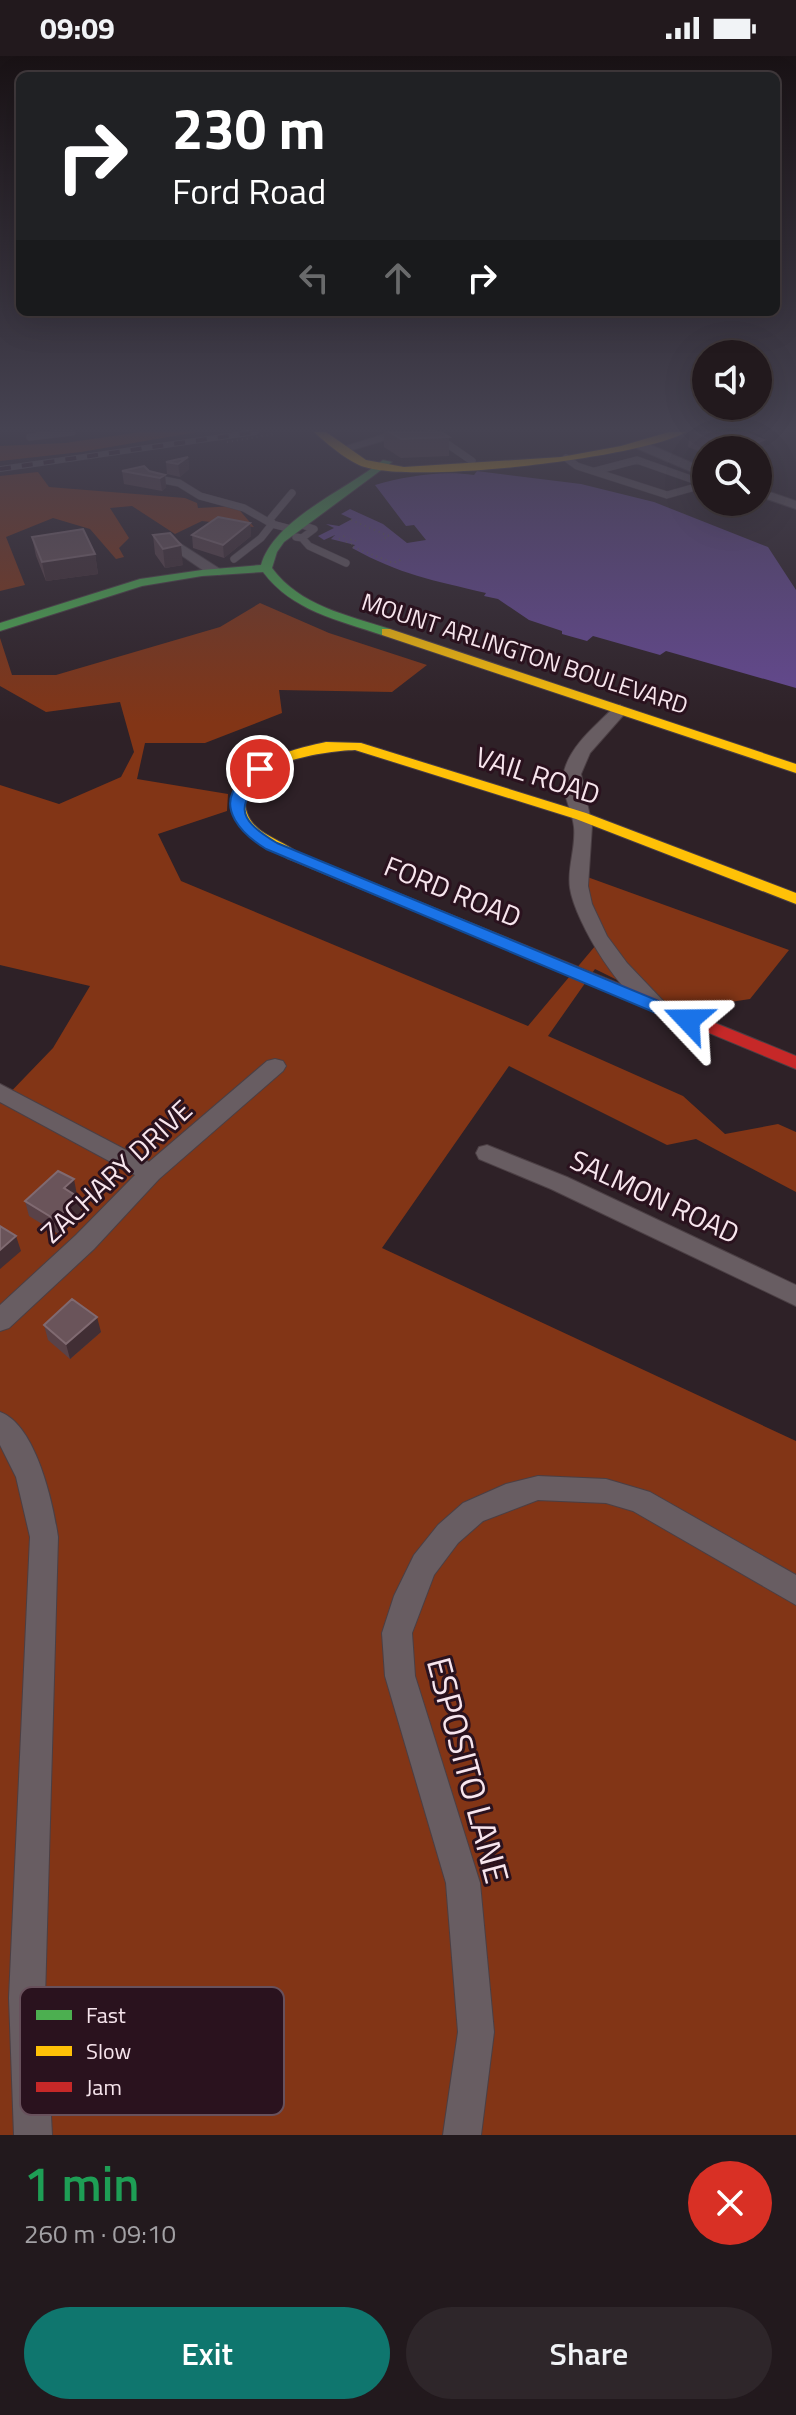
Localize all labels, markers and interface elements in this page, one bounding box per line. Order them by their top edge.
text: 09:09 [40,5,115,51]
text: 230 m [172,86,325,171]
icon: right [40,104,144,208]
text: Ford Road [172,163,326,218]
icon: left [292,256,336,300]
icon: ahead [376,256,420,300]
icon: right [460,256,504,300]
map controls [692,340,772,516]
button: sound [692,340,772,420]
button: search [692,436,772,516]
street label: MOUNT ARLINGTON BOULEVARD [357,583,693,723]
pin [226,735,294,803]
street label: VAIL ROAD [470,735,606,815]
icon: arrive [238,747,282,791]
street label: FORD ROAD [378,844,528,938]
position arrow [646,978,730,1062]
street label: ZACHARY DRIVE [30,1089,202,1253]
street label: SALMON ROAD [563,1138,747,1254]
street label: ESPOSITO LANE [414,1651,524,1889]
legend [20,1987,284,2115]
text: Fast [86,1998,126,2032]
text: Slow [86,2034,132,2068]
text: Jam [86,2070,122,2104]
text: 1 min [24,2147,139,2220]
button: close [688,2161,772,2245]
text: 260 m · 09:10 [24,2214,176,2253]
button: Exit [24,2307,390,2399]
button: Share [406,2307,772,2399]

